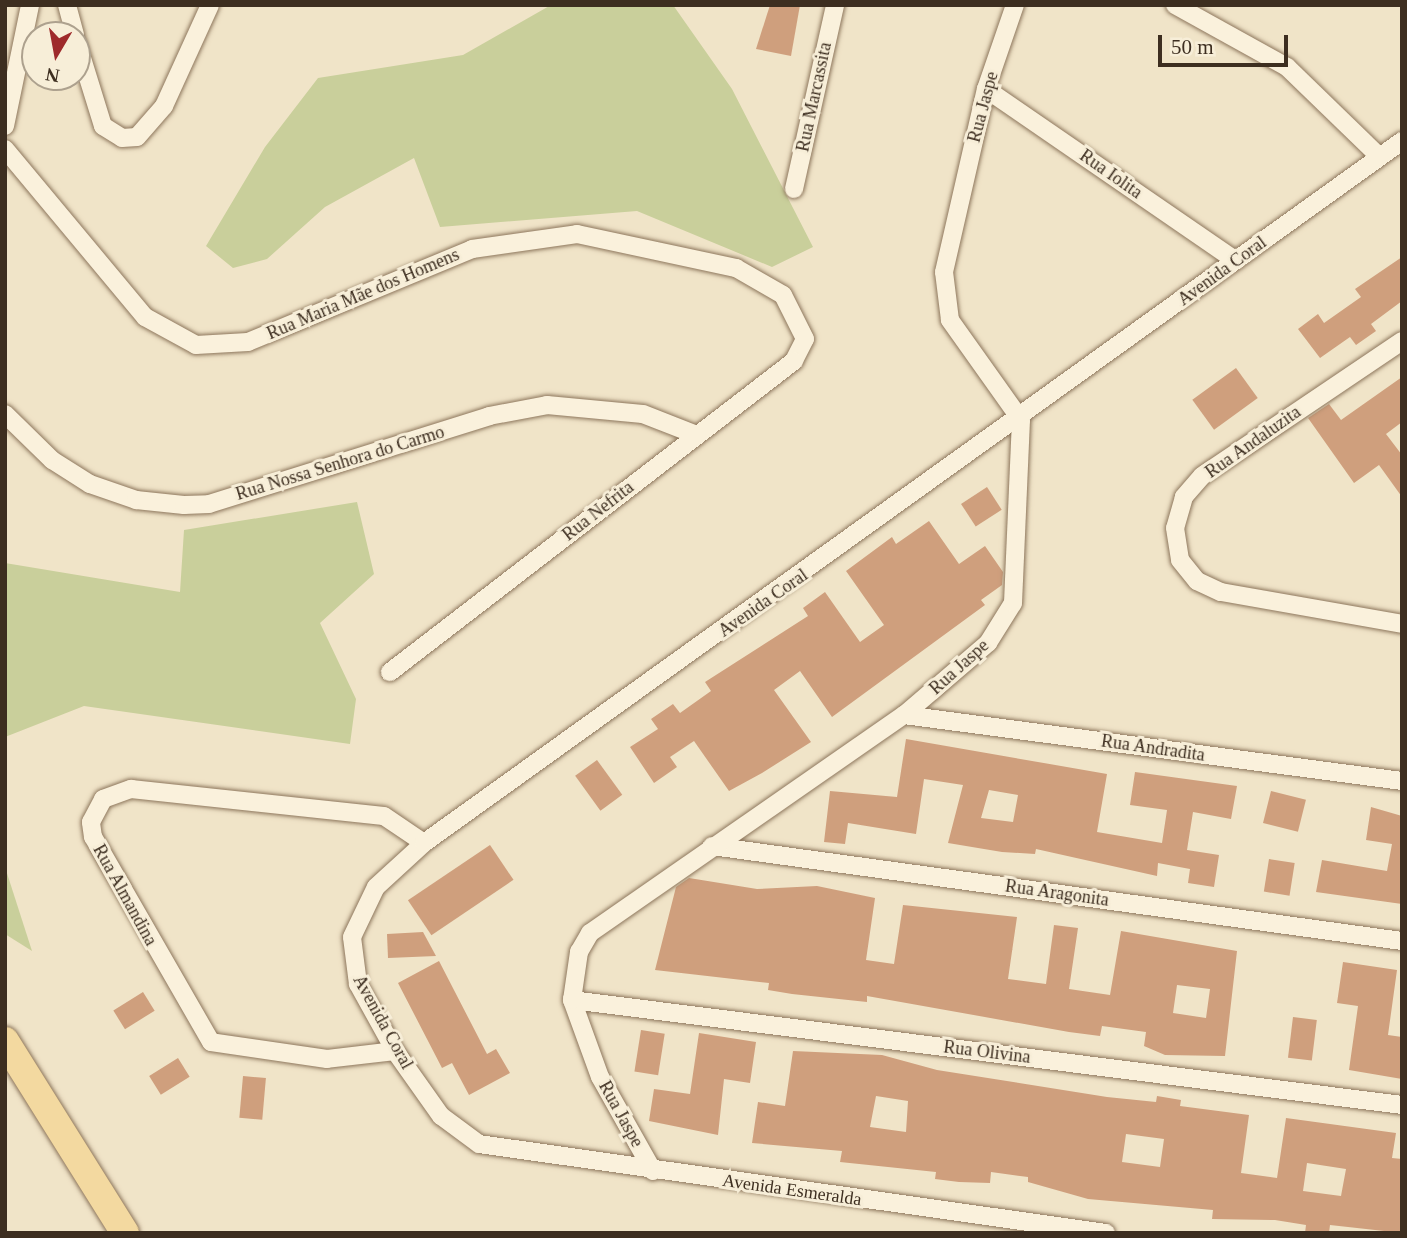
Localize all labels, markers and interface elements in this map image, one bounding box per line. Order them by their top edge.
north arrow [21,21,91,91]
scale bar [1162,21,1292,65]
text: 50 m [1171,35,1214,59]
street label: Rua Marcassita [792,40,836,154]
text: N [44,64,61,87]
street label: Rua Jaspe [963,69,1003,145]
street label: Rua Iolita [1076,145,1146,203]
street label: Avenida Coral [1174,232,1270,310]
street label: Rua Maria Mãe dos Homens [264,244,462,344]
street label: Rua Andaluzita [1201,401,1305,483]
street label: Rua Nossa Senhora do Carmo [233,421,447,505]
street label: Rua Nefrita [558,476,638,546]
street label: Avenida Coral [714,564,812,642]
street label: Rua Jaspe [925,635,993,699]
street label: Rua Andradita [1099,730,1207,766]
street label: Rua Almandina [88,840,162,950]
street label: Rua Aragonita [1003,875,1111,911]
street label: Avenida Coral [348,971,418,1073]
street label: Rua Olivina [942,1036,1032,1068]
street label: Rua Jaspe [594,1077,648,1151]
street label: Avenida Esmeralda [721,1170,863,1210]

